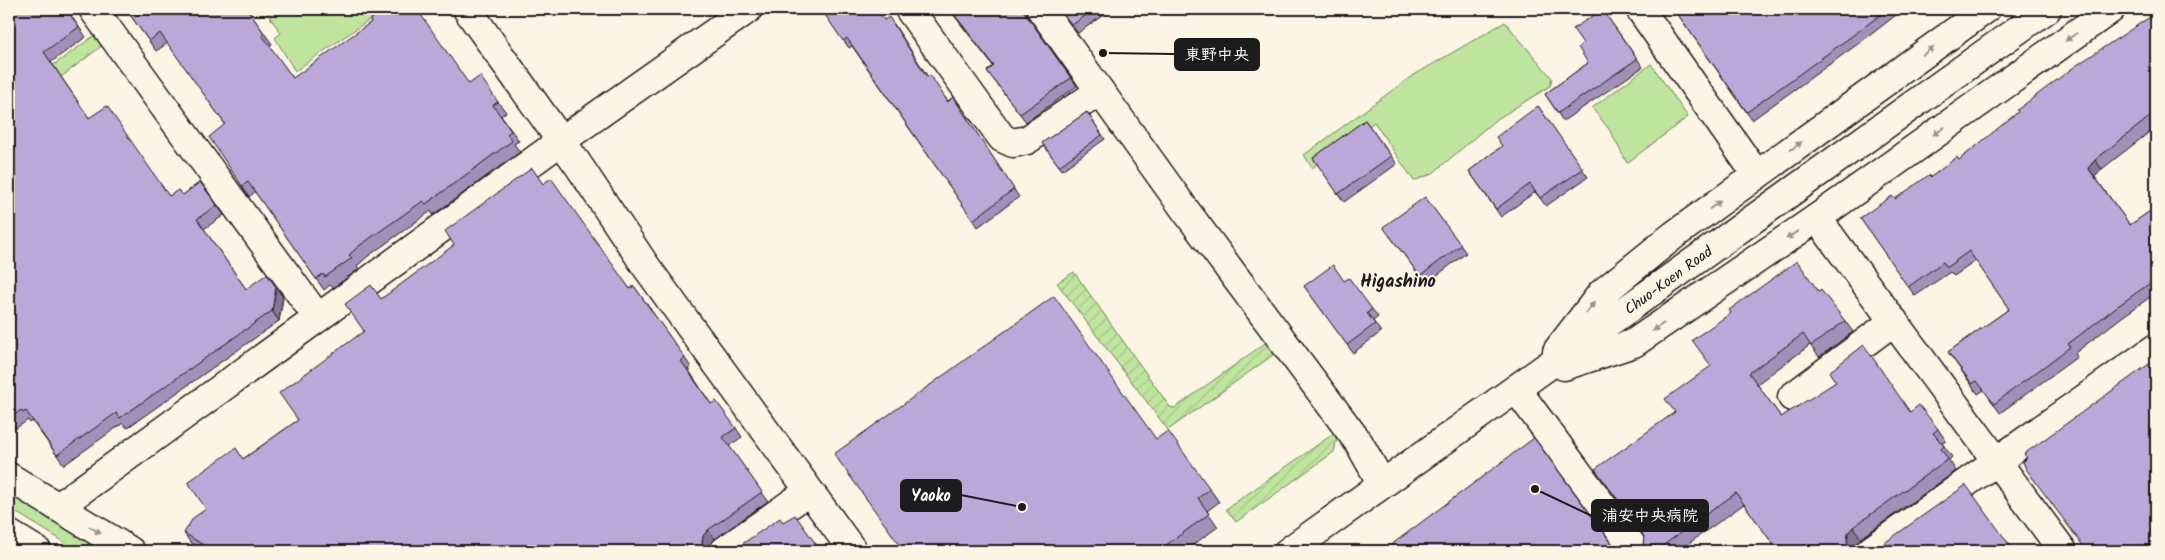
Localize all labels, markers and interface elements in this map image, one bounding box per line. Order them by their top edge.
one-way arrow [2065,32,2078,42]
callout: 東野中央 [1175,39,1259,70]
text: 東野中央 [1185,43,1249,68]
one-way arrow [1921,46,1934,56]
one-way arrow [1932,126,1946,136]
one-way arrow [1789,141,1803,151]
one-way arrow [1708,199,1721,210]
one-way arrow [1785,230,1799,240]
street label: Chuo-Koen Road [1620,240,1719,321]
district label: Higashino [1360,268,1436,297]
one-way arrow [1585,302,1596,315]
one-way arrow [1651,322,1665,332]
callout: Yaoko [901,480,961,511]
text: Yaoko [911,484,951,509]
callout: 浦安中央病院 [1592,500,1708,531]
text: 浦安中央病院 [1602,504,1698,529]
one-way arrow [89,525,102,534]

